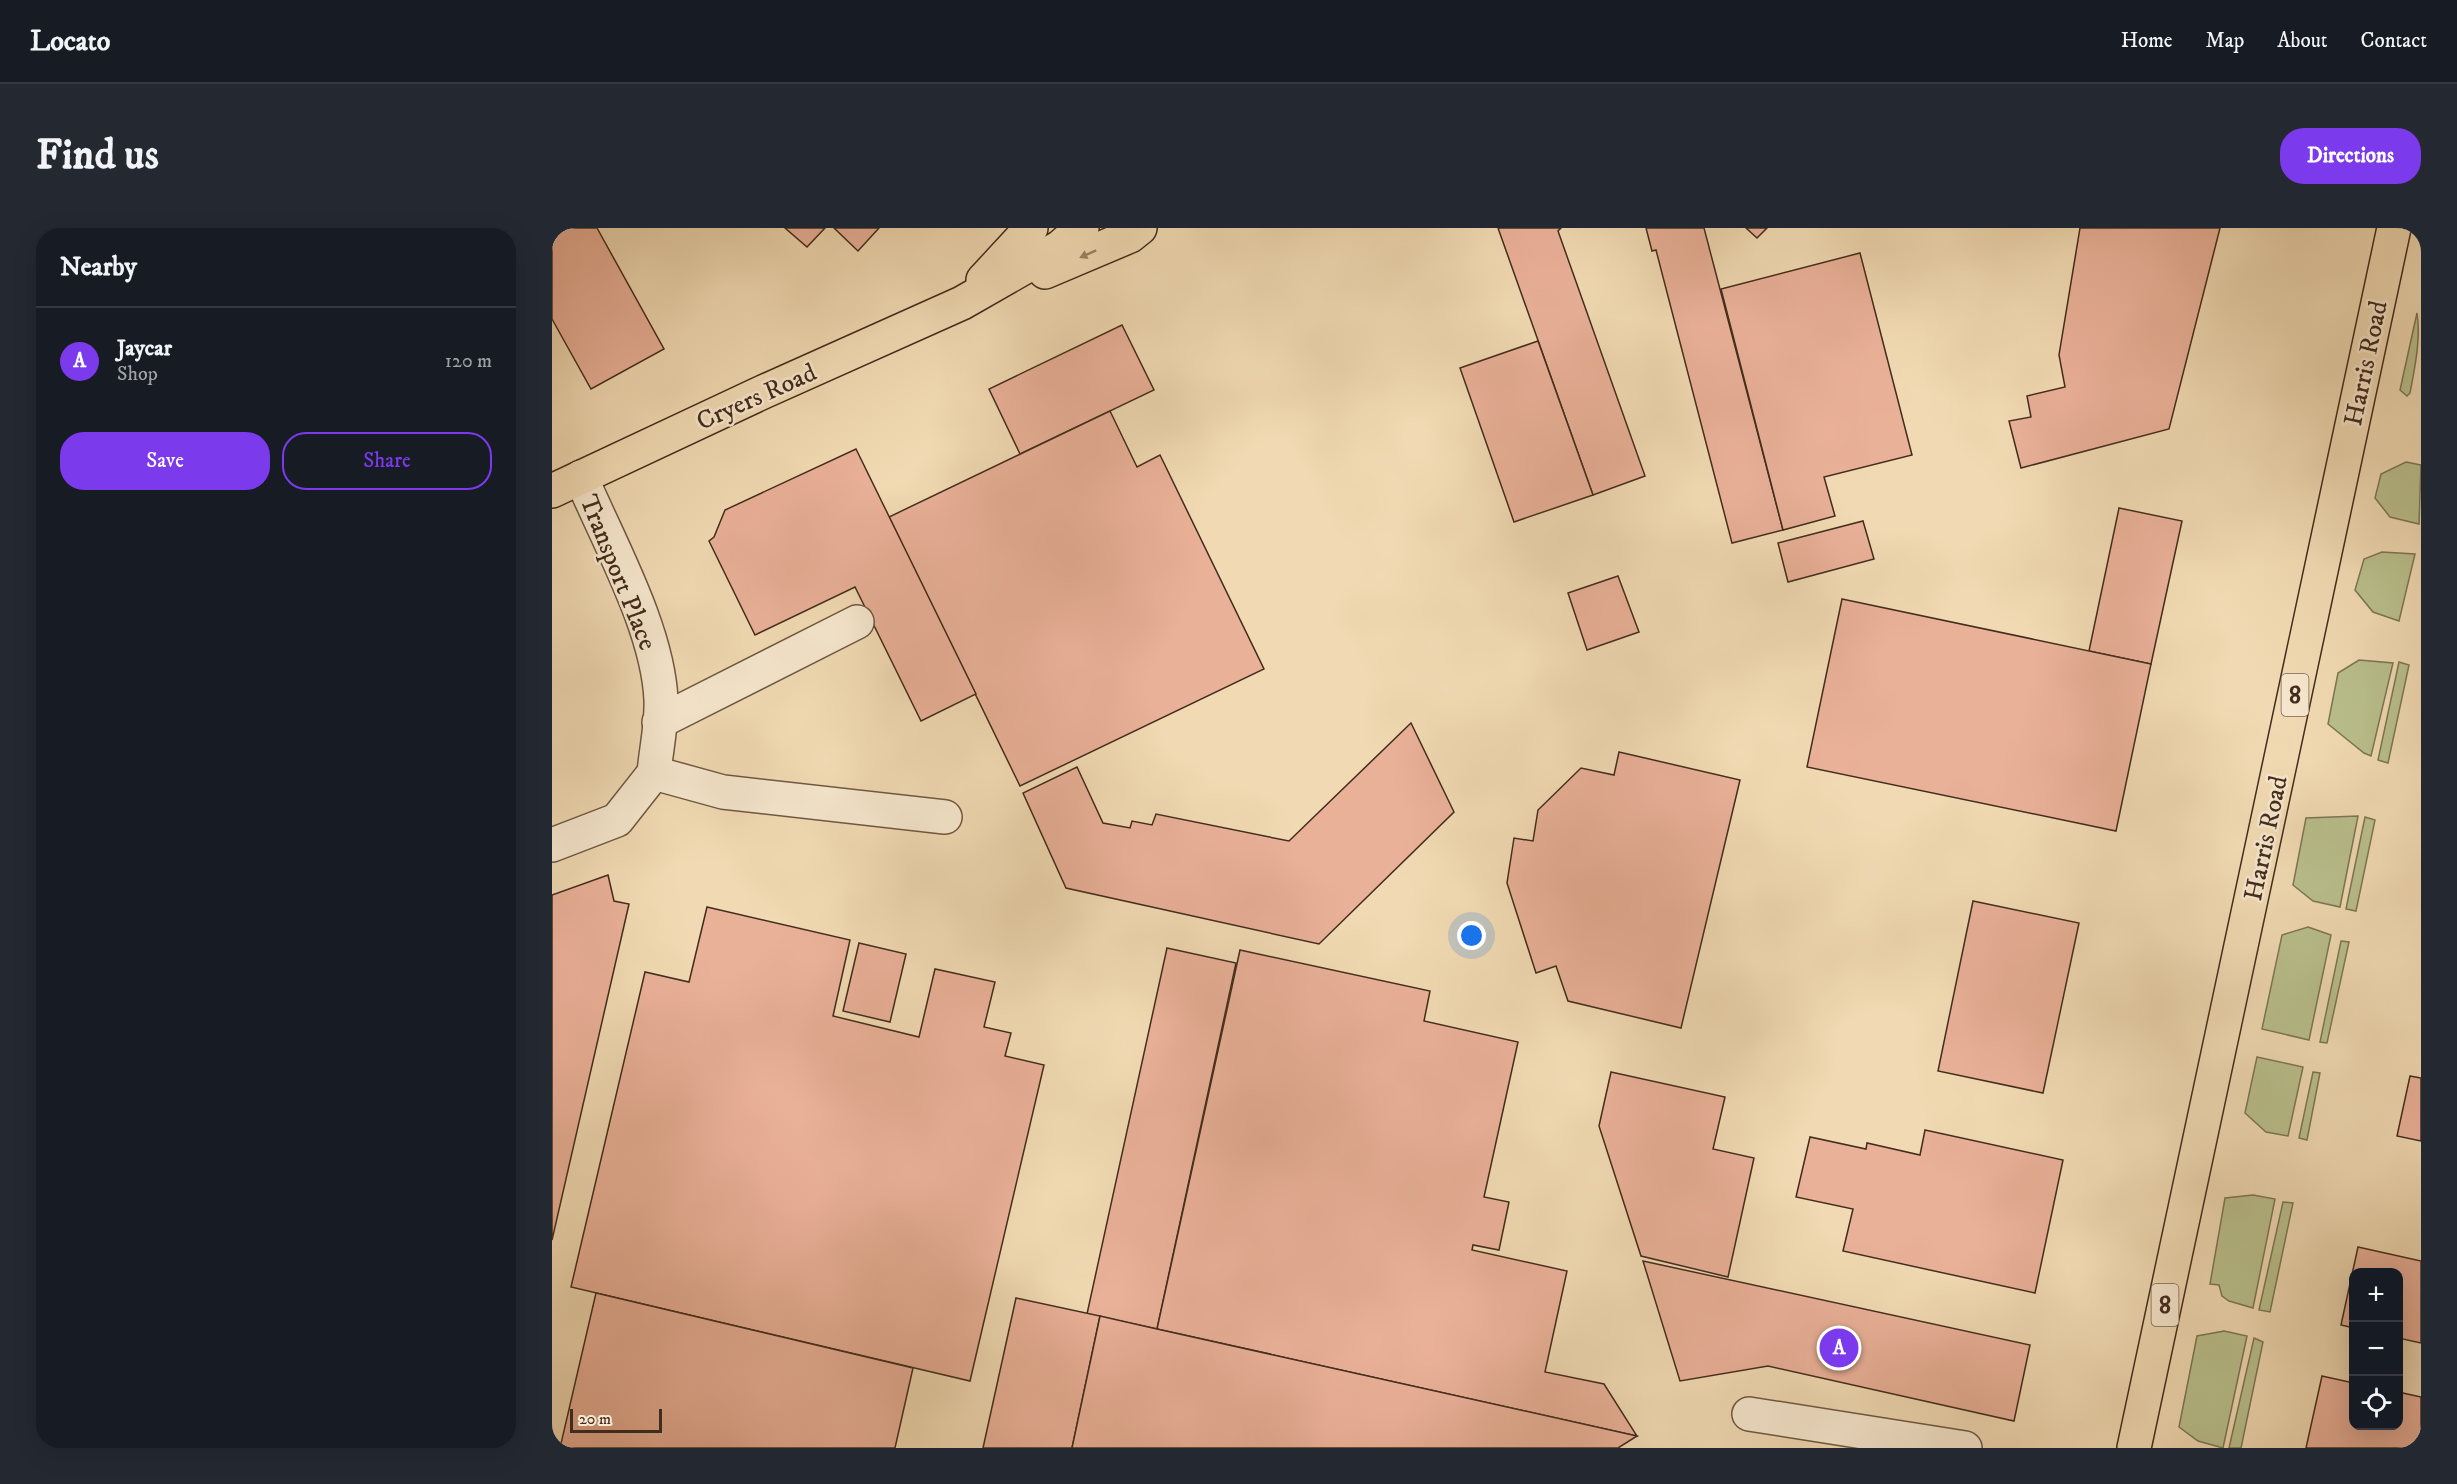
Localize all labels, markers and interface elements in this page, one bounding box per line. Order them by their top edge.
text: Locato [30,24,110,59]
text: Home [2121,28,2173,54]
text: Map [2206,28,2244,54]
text: About [2277,28,2328,54]
text: Contact [2361,28,2427,54]
button: Directions [2280,128,2421,184]
text: Find us [36,130,159,182]
one-way arrow [1080,250,1097,259]
text: Nearby [60,251,137,284]
street label: Harris Road [2337,298,2396,429]
text: Jaycar [117,335,172,362]
text: A [73,349,86,374]
text: 120 m [445,349,492,374]
street label: Cryers Road [692,356,822,438]
text: Shop [117,362,158,387]
button: Save [60,432,270,490]
button: Share [282,432,492,490]
street label: Transport Place [571,490,664,655]
road number: 8 [2282,674,2308,716]
street label: Harris Road [2237,773,2296,904]
your location [1457,921,1486,950]
map controls [2349,1268,2403,1430]
button: + [2349,1268,2403,1322]
road number: 8 [2152,1284,2178,1326]
button: − [2349,1322,2403,1376]
pin: A [1820,1326,1858,1370]
button: locate [2349,1376,2403,1430]
scale bar [570,1406,662,1434]
text: 20 m [579,1409,611,1429]

